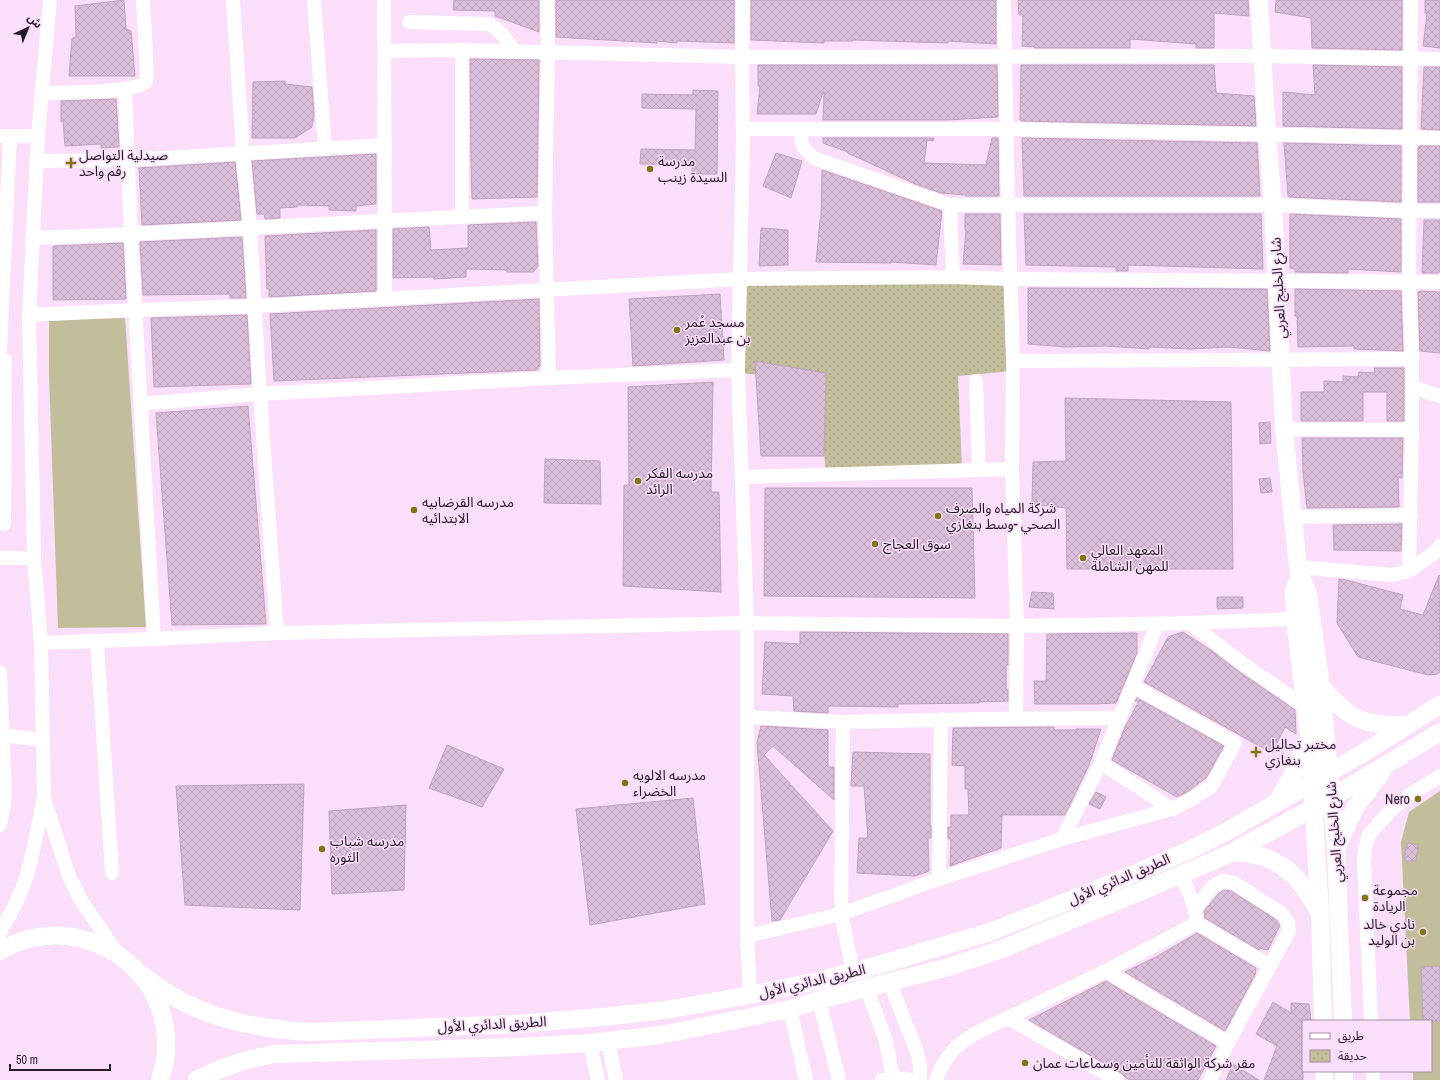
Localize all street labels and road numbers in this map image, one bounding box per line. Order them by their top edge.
street label: شارع الخليج العربي [1266,237,1292,339]
street label: شارع الخليج العربي [1321,781,1349,883]
street label: الطريق الدائري الأول [1065,849,1174,911]
street label: الطريق الدائري الأول [757,960,868,1004]
street label: الطريق الدائري الأول [437,1012,547,1038]

